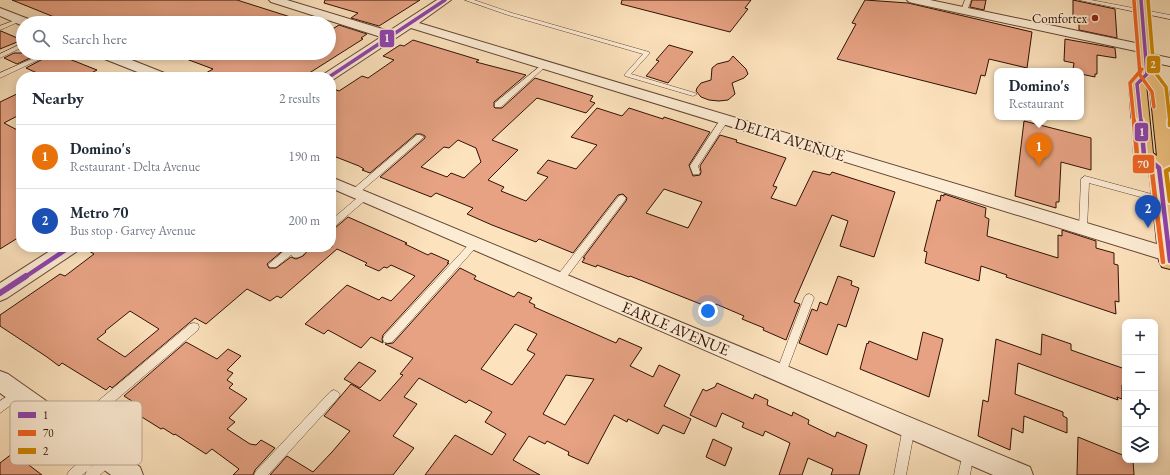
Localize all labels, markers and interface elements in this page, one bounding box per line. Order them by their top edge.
place label: Comfortex [1032,10,1087,27]
marker: Comfortex [1090,13,1100,23]
search box [16,16,336,60]
icon: search [30,27,52,49]
text: Search here [62,29,127,48]
line badge: 1 [379,29,395,48]
text: 1 [384,31,390,45]
line badge: 2 [1146,55,1161,74]
text: 2 [1150,57,1156,71]
popup [994,68,1084,120]
text: Domino's [1009,76,1069,95]
text: Nearby [32,87,84,109]
text: 2 results [279,90,320,107]
text: Restaurant [1009,95,1064,112]
street label: DELTA AVENUE [732,113,848,166]
line badge: 1 [1134,122,1149,142]
text: 1 [1139,125,1145,139]
pin: 1 [1026,133,1052,166]
text: Domino's [70,139,131,158]
text: 1 [42,148,48,165]
text: 190 m [289,148,320,165]
line badge: 70 [1132,154,1155,174]
text: 70 [1137,157,1149,171]
text: Restaurant · Delta Avenue [70,158,200,175]
pin: 2 [1135,195,1161,228]
text: Metro 70 [70,203,128,222]
text: 2 [42,212,48,229]
text: 200 m [289,212,320,229]
text: Bus stop · Garvey Avenue [70,222,196,239]
street label: EARLE AVENUE [619,296,733,361]
your location [698,301,718,321]
map controls [1122,319,1158,463]
button: + [1122,319,1158,355]
button: − [1122,355,1158,391]
button: locate [1122,391,1158,427]
legend [10,401,142,465]
text: 1 [43,408,48,422]
text: 70 [43,426,54,440]
button: layers [1122,427,1158,463]
text: 2 [43,444,49,458]

